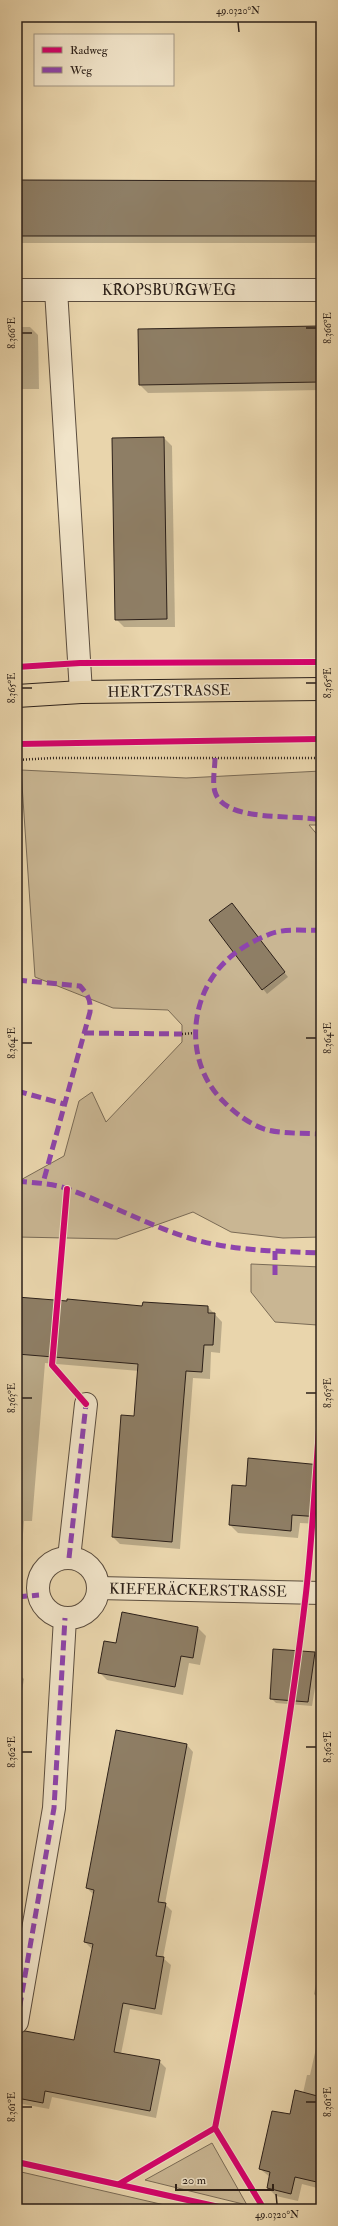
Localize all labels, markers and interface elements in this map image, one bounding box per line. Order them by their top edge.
text: 49.0320°N [216,5,260,17]
legend [34,34,174,86]
text: Radweg [70,43,109,58]
text: Weg [69,63,93,78]
street label: KROPSBURGWEG [102,281,236,300]
text: 8.366°E [322,312,334,344]
text: 8.366°E [6,317,18,349]
text: 8.365°E [322,668,334,698]
text: 8.365°E [6,673,18,703]
street label: HERTZSTRASSE [107,681,231,702]
text: 8.364°E [322,1022,334,1054]
text: 8.364°E [6,1027,18,1059]
text: 8.363°E [322,1378,334,1408]
text: 8.363°E [6,1383,18,1413]
street label: KIEFERÄCKERSTRASSE [109,1578,287,1602]
text: 8.362°E [322,1731,334,1763]
text: 8.362°E [6,1736,18,1768]
text: 8.361°E [322,2087,334,2117]
text: 8.361°E [6,2092,18,2122]
scale bar [176,2166,273,2192]
text: 20 m [182,2173,207,2188]
text: 49.0320°N [255,2209,299,2221]

